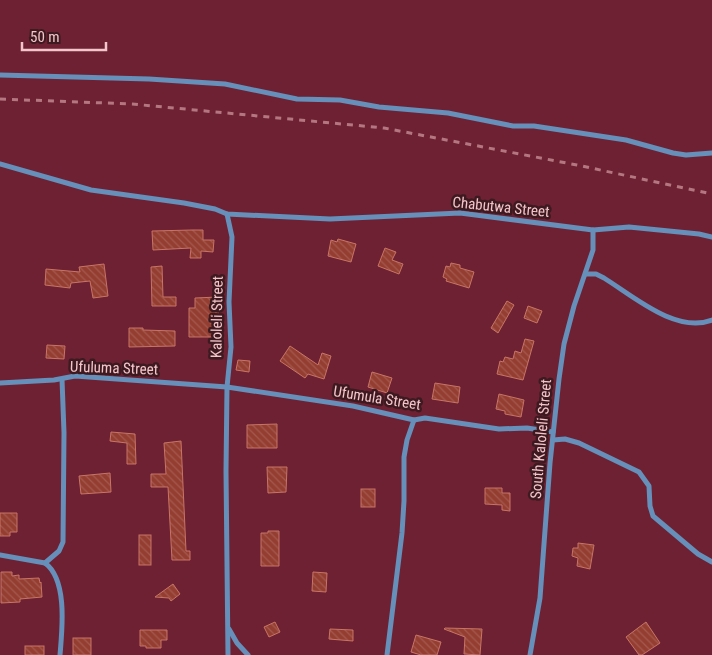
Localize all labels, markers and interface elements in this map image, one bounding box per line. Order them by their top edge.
scale bar [22,20,106,52]
text: 50 m [30,28,60,46]
street label: Chabutwa Street [452,193,550,221]
street label: Kaloleli Street [207,276,227,358]
street label: Ufuluma Street [70,357,158,379]
street label: South Kaloleli Street [527,378,555,500]
street label: Ufumula Street [332,382,422,414]

